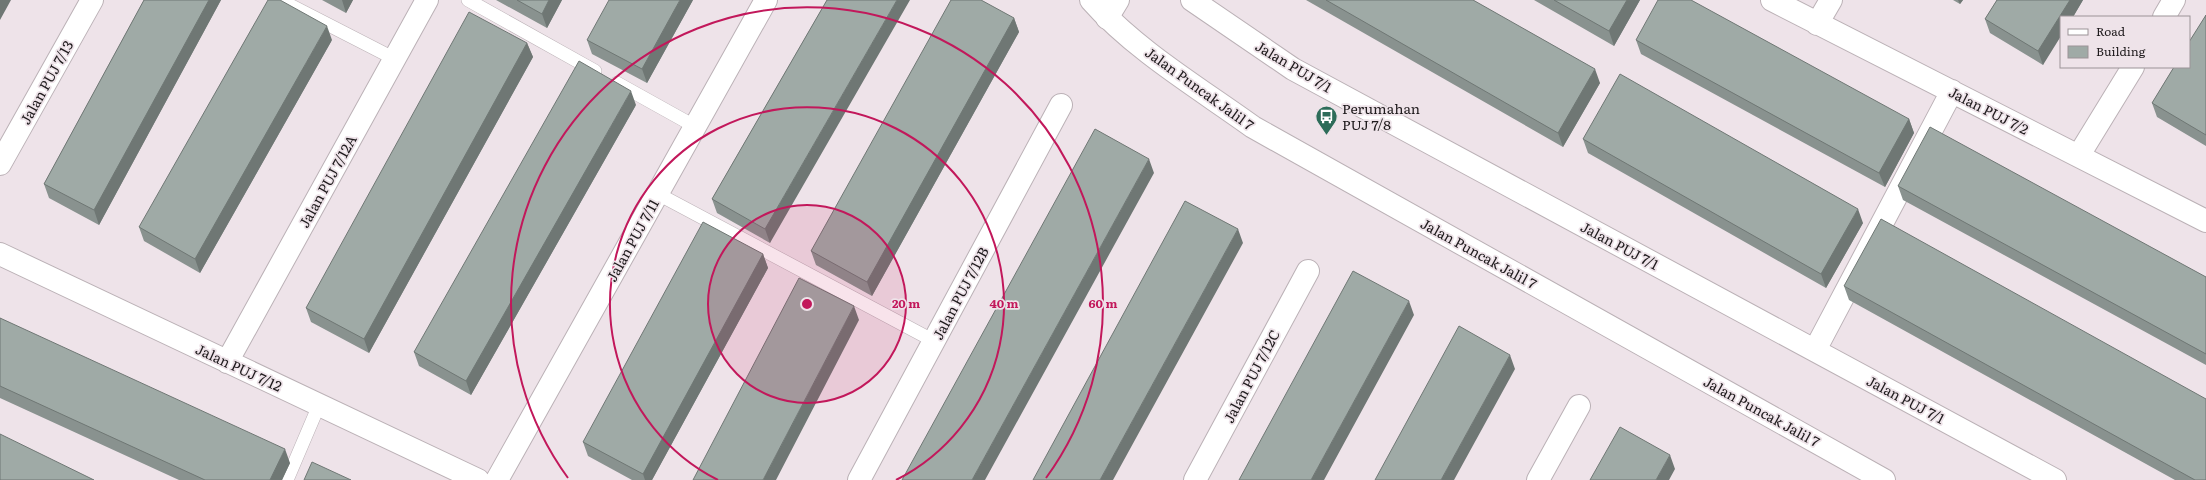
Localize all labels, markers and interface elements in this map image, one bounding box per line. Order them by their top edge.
legend [2060,16,2190,68]
text: Road [2096,22,2126,40]
street label: Jalan PUJ 7/1 [1252,35,1336,97]
street label: Jalan PUJ 7/13 [15,36,77,128]
street label: Jalan Puncak Jalil 7 [1142,42,1258,134]
text: Building [2096,42,2146,60]
street label: Jalan PUJ 7/2 [1946,81,2032,139]
place label: Perumahan PUJ 7/8 [1342,98,1420,134]
bus stop icon: Perumahan PUJ 7/8 [1314,103,1340,136]
street label: Jalan PUJ 7/12A [293,130,361,231]
street label: Jalan PUJ 7/11 [601,195,663,285]
street label: Jalan Puncak Jalil 7 [1417,213,1541,293]
street label: Jalan PUJ 7/1 [1577,216,1663,274]
street label: Jalan PUJ 7/12B [927,243,993,343]
text: 20 m [892,294,920,312]
text: 40 m [990,294,1019,312]
text: 60 m [1089,294,1117,312]
centre of rings [800,297,814,311]
street label: Jalan PUJ 7/12C [1218,326,1284,426]
street label: Jalan PUJ 7/12 [193,338,285,396]
street label: Jalan PUJ 7/1 [1863,370,1949,428]
street label: Jalan Puncak Jalil 7 [1700,371,1824,451]

